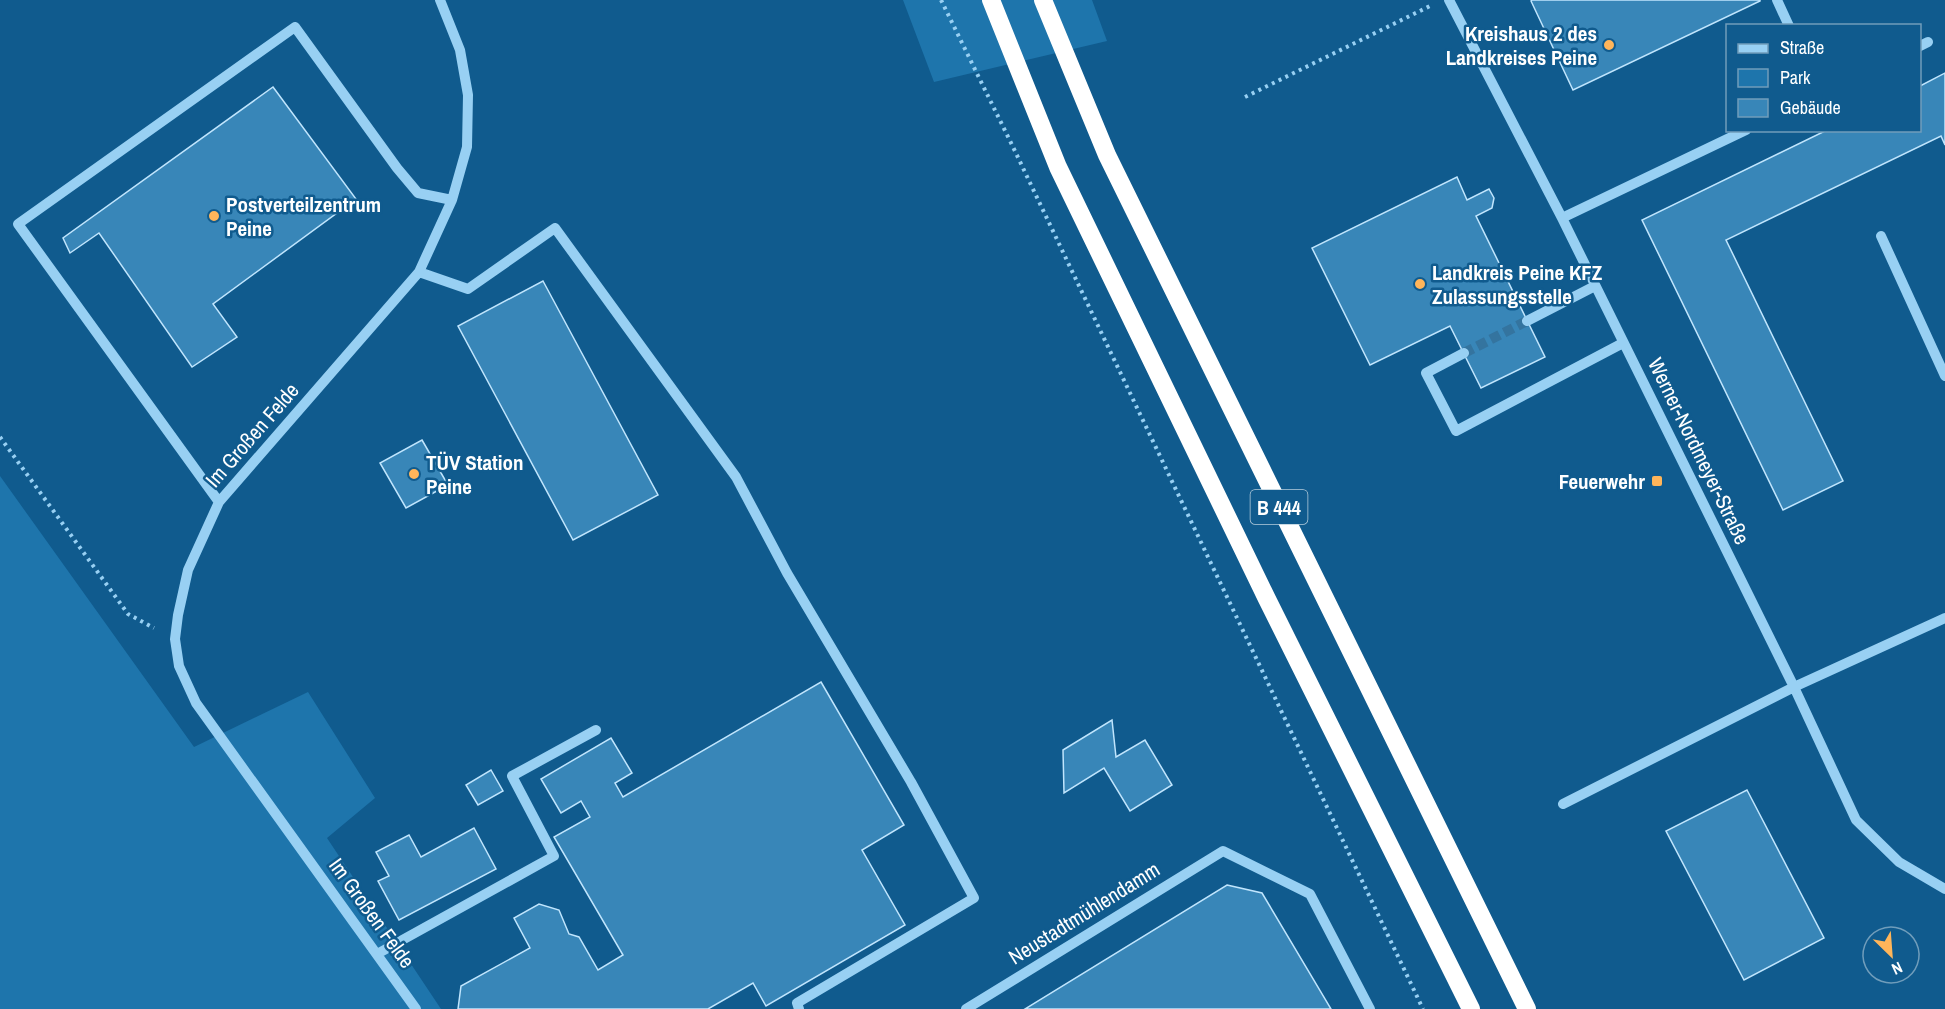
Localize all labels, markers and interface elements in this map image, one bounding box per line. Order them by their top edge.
place label: Kreishaus 2 des Landkreises Peine [1446,19,1597,72]
legend [1726,24,1921,132]
text: Straße [1780,35,1824,60]
marker: Kreishaus 2 des Landkreises Peine [1602,38,1616,52]
text: Park [1780,65,1811,90]
text: Gebäude [1780,95,1841,120]
place label: Postverteilzentrum Peine [226,190,381,243]
marker: Postverteilzentrum Peine [207,209,221,223]
place label: Landkreis Peine KFZ Zulassungsstelle [1432,258,1603,311]
marker: Landkreis Peine KFZ Zulassungsstelle [1413,277,1427,291]
street label: Werner-Nordmeyer-Straße [1641,353,1757,549]
street label: Im Großen Felde [199,377,305,493]
place label: TÜV Station Peine [426,448,524,501]
marker: TÜV Station Peine [407,467,421,481]
place label: Feuerwehr [1559,467,1645,496]
marker: Feuerwehr [1650,474,1664,488]
road number: B 444 [1250,490,1308,524]
street label: Im Großen Felde [322,852,422,974]
street label: Neustadtmühlendamm [1003,855,1165,971]
north arrow [1861,925,1921,985]
text: N [1888,957,1906,981]

